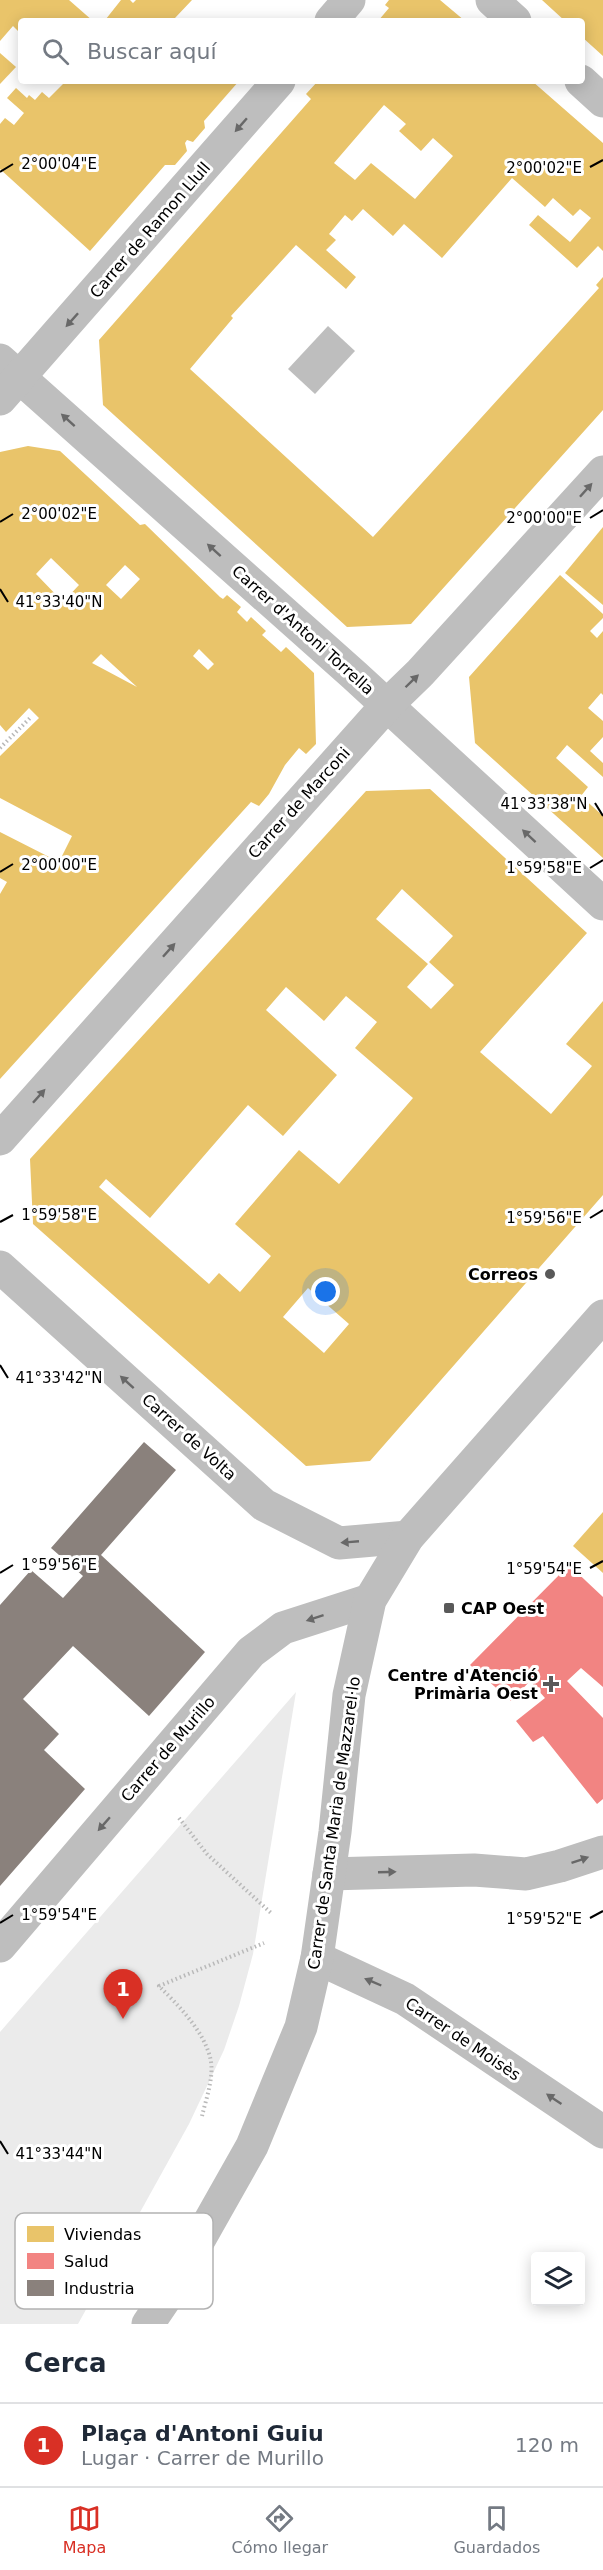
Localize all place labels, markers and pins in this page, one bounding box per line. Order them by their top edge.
place label: Correos [468,1265,538,1284]
marker: Correos [543,1267,557,1281]
place label: CAP Oest [461,1599,544,1618]
marker: CAP Oest [442,1601,456,1615]
place label: Centre d'Atenció Primària Oest [387,1666,538,1703]
marker: Centre d'Atenció Primària Oest [542,1675,560,1693]
pin: 1 [104,1970,142,2019]

